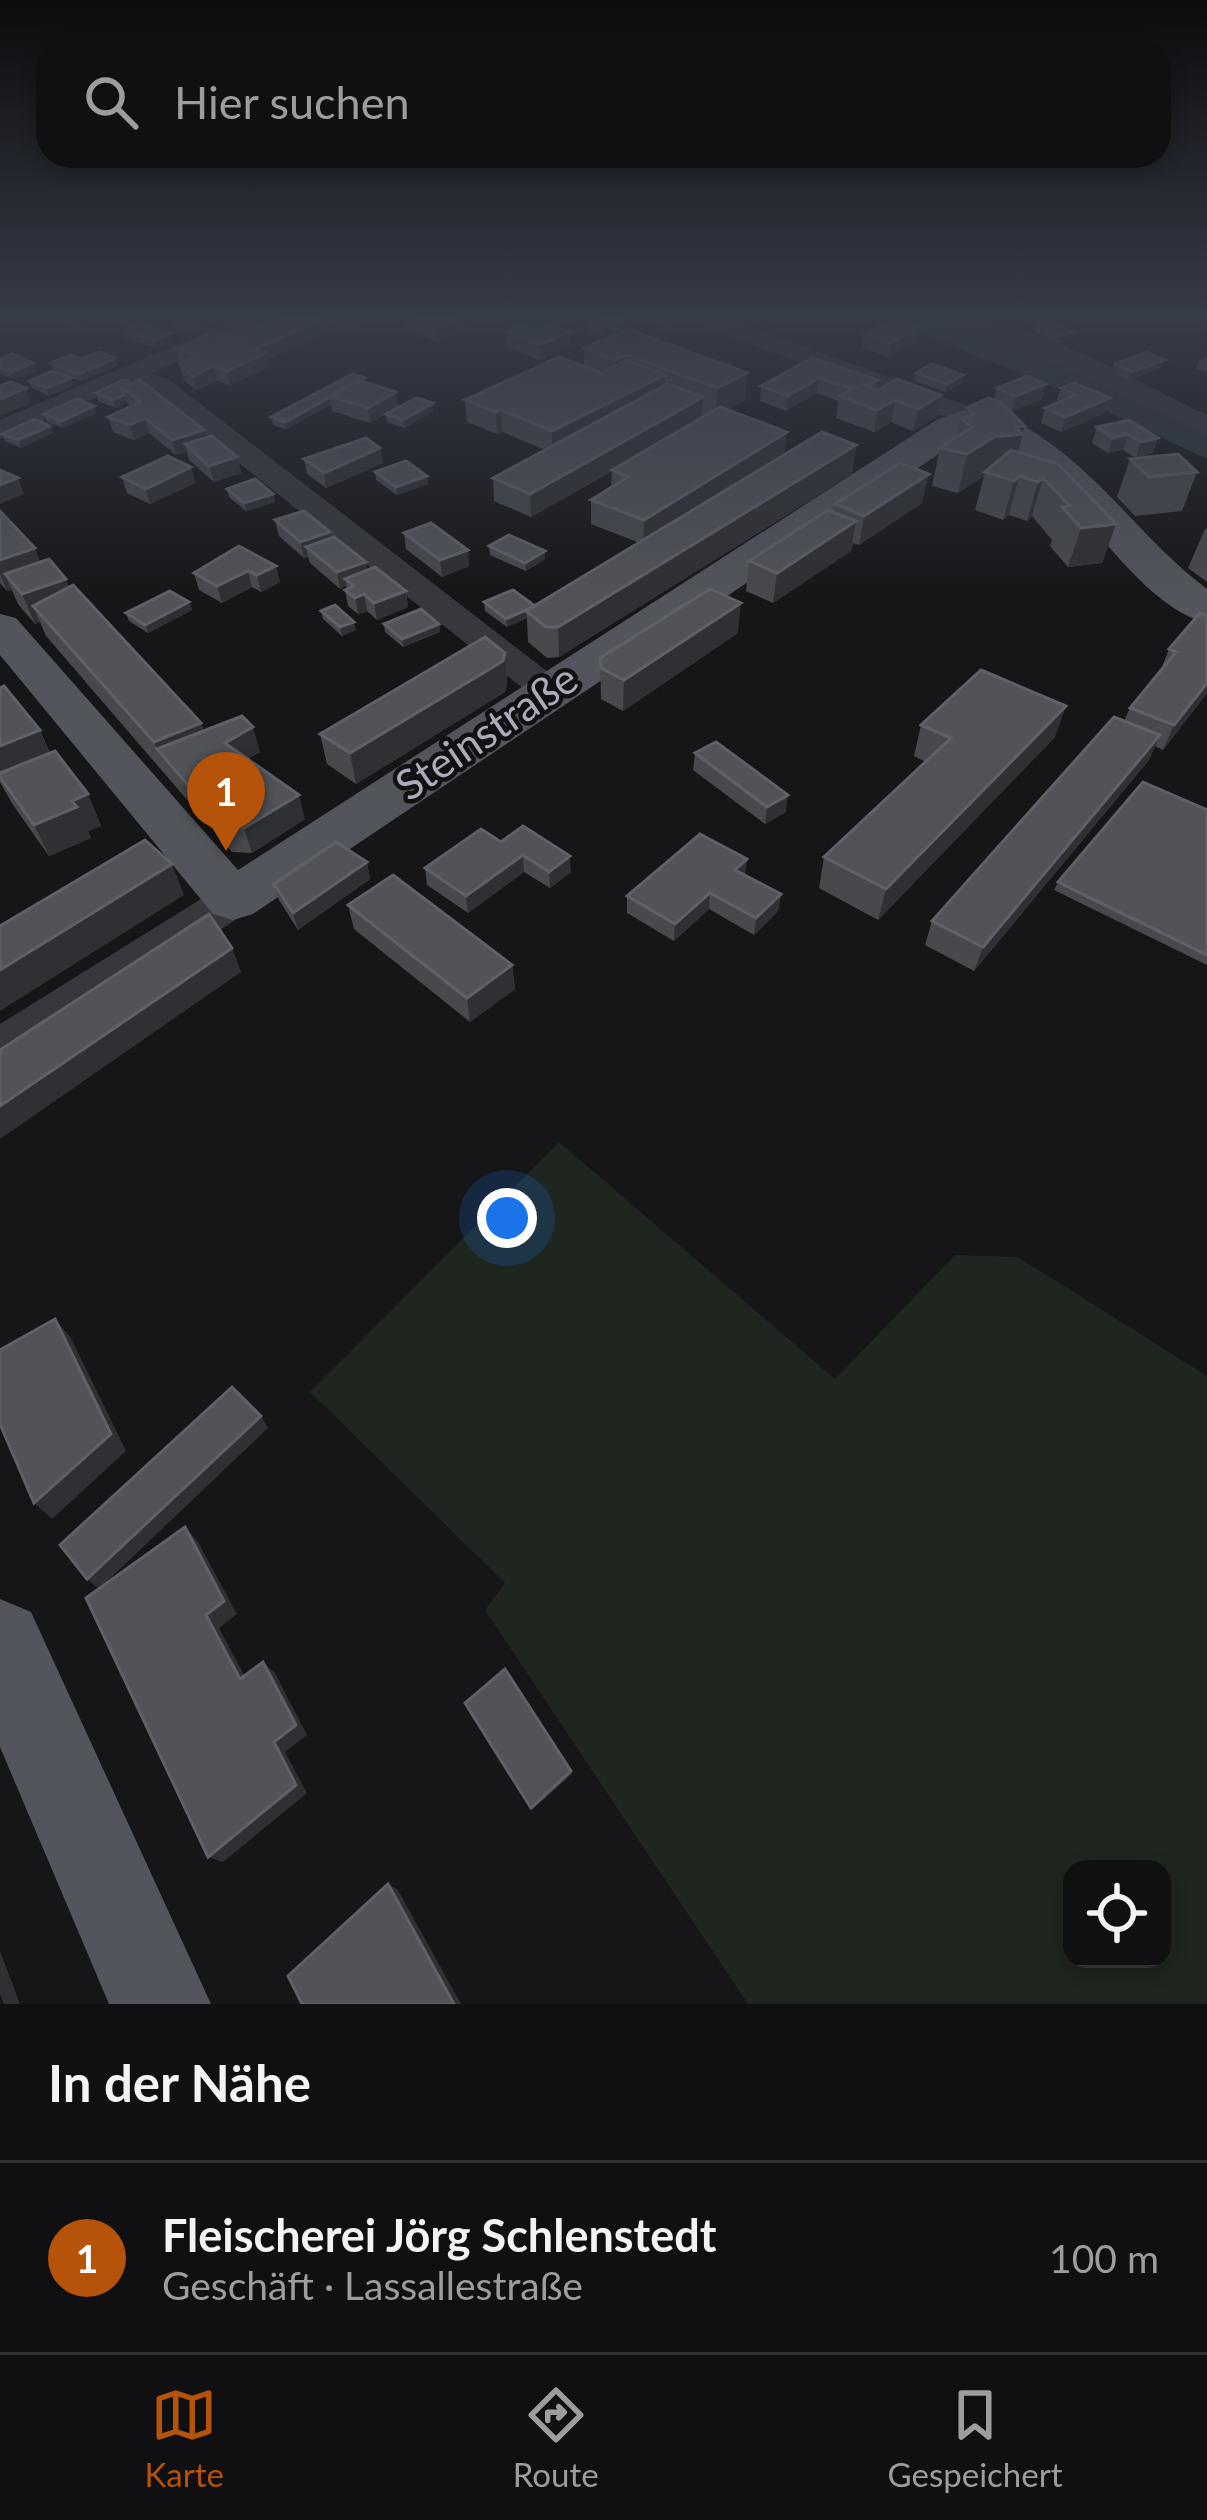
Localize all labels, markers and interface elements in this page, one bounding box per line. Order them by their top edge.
search box [36,36,1171,168]
icon: search [78,69,144,135]
text: Hier suchen [174,75,410,129]
street label: Steinstraße [386,652,586,810]
pin: 1 [187,752,265,851]
your location [477,1188,537,1248]
map controls [1063,1860,1171,1968]
button: locate [1063,1860,1171,1968]
text: In der Nähe [48,2052,311,2113]
text: Fleischerei Jörg Schlenstedt [162,2208,716,2262]
text: 1 [76,2235,98,2281]
text: 100 m [1049,2235,1159,2281]
text: Geschäft · Lassallestraße [162,2262,583,2308]
tab: Karte [144,2382,224,2494]
tab: Route [513,2382,599,2494]
tab: Gespeichert [888,2382,1063,2494]

